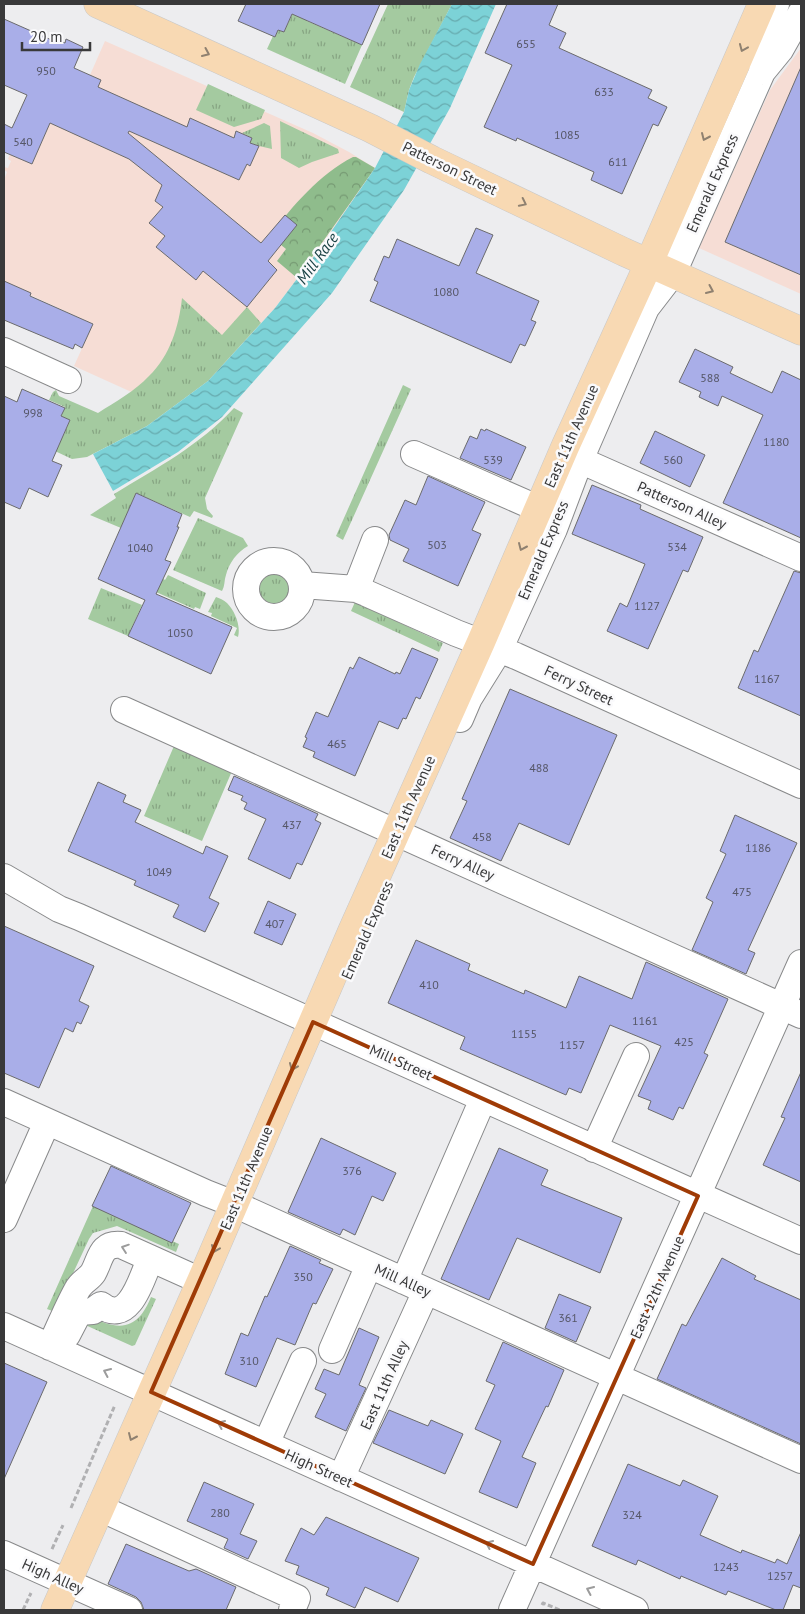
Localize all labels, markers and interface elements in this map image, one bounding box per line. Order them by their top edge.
scale bar [22,20,90,52]
text: 20 m [30,27,63,46]
house number: 655 [516,36,536,51]
one-way arrow [739,43,749,52]
one-way arrow [201,46,210,57]
house number: 950 [36,63,56,78]
house number: 633 [594,84,614,99]
house number: 1085 [554,127,580,142]
street label: Emerald Express [682,131,742,235]
one-way arrow [700,132,711,141]
house number: 540 [13,134,33,149]
street label: Patterson Street [400,137,500,199]
house number: 611 [608,154,628,169]
one-way arrow [518,197,527,208]
water label: Mill Race [292,228,343,288]
house number: 1080 [433,284,460,299]
one-way arrow [705,284,714,294]
house number: 588 [700,370,720,385]
street label: East 11th Avenue [540,381,602,491]
house number: 998 [23,405,43,420]
house number: 1180 [763,434,790,449]
house number: 539 [483,452,503,467]
house number: 560 [663,452,683,467]
street label: Patterson Alley [634,477,730,533]
street label: Emerald Express [514,497,572,603]
house number: 503 [427,537,447,552]
house number: 534 [667,539,687,554]
house number: 1040 [127,540,154,555]
one-way arrow [518,542,529,551]
house number: 1127 [634,598,660,613]
house number: 1050 [167,625,194,640]
street label: Ferry Street [541,661,617,709]
house number: 1167 [754,671,780,686]
house number: 465 [327,736,347,751]
street label: East 11th Avenue [377,752,439,862]
house number: 488 [529,760,549,775]
house number: 437 [282,817,302,832]
house number: 458 [472,829,492,844]
street label: Ferry Alley [428,840,498,884]
house number: 1186 [745,840,771,855]
house number: 1049 [146,864,172,879]
street label: Emerald Express [337,878,397,982]
house number: 475 [732,884,752,899]
house number: 407 [265,916,285,931]
house number: 410 [419,977,439,992]
house number: 1161 [632,1013,658,1028]
house number: 1155 [511,1026,537,1041]
house number: 425 [674,1034,694,1049]
house number: 1157 [559,1037,585,1052]
street label: Mill Street [367,1040,435,1084]
one-way arrow [289,1062,300,1071]
street label: East 11th Avenue [216,1123,276,1233]
house number: 376 [342,1163,362,1178]
street label: East 12th Avenue [626,1232,688,1342]
one-way arrow [121,1243,130,1253]
one-way arrow [211,1244,221,1253]
street label: Mill Alley [372,1259,434,1301]
house number: 350 [293,1269,313,1284]
house number: 361 [558,1310,578,1325]
street label: East 11th Alley [356,1337,412,1433]
house number: 310 [239,1353,259,1368]
one-way arrow [103,1368,112,1379]
one-way arrow [217,1419,226,1430]
one-way arrow [127,1432,138,1441]
street label: High Street [282,1445,356,1491]
house number: 280 [210,1505,230,1520]
house number: 324 [622,1507,642,1522]
one-way arrow [485,1540,494,1551]
street label: High Alley [19,1554,87,1598]
house number: 1243 [713,1559,739,1574]
house number: 1257 [767,1568,793,1583]
one-way arrow [586,1586,595,1596]

